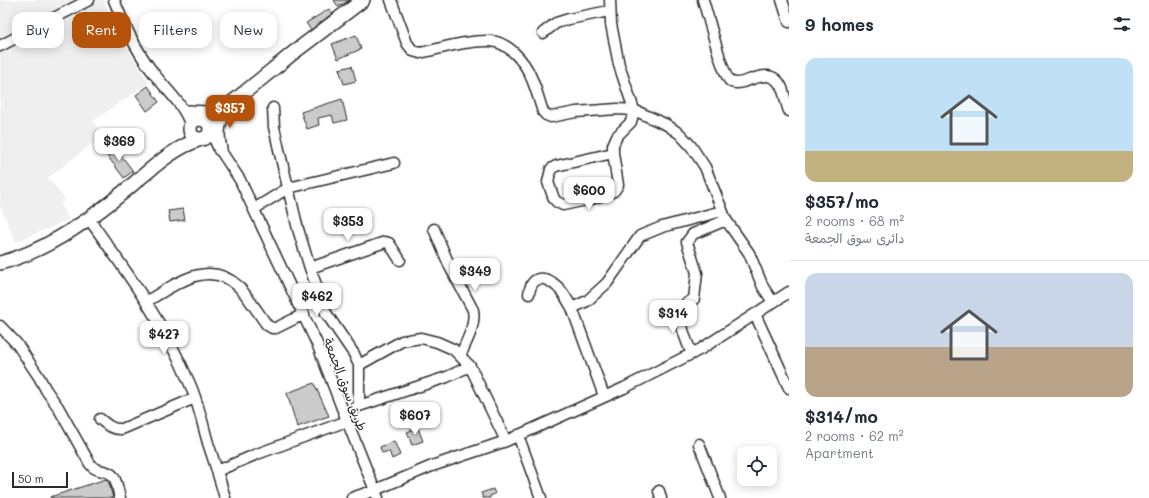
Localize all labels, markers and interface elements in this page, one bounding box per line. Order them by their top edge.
chip: Buy [12,12,64,48]
chip: Rent [72,12,131,48]
chip: Filters [139,12,212,48]
chip: New [220,12,277,48]
text: 9 homes [805,13,874,35]
icon: filters [1111,13,1133,35]
icon: home [933,84,1005,156]
pin: $357 [206,95,254,129]
text: $357 [215,99,245,116]
pin: $369 [95,128,143,162]
text: $369 [103,132,135,149]
pin: $600 [565,177,613,211]
text: $600 [573,181,605,198]
text: $357/mo [805,190,879,212]
pin: $353 [324,208,372,242]
text: $353 [332,212,364,229]
text: 2 rooms · 68 m² [805,212,904,229]
text: دائرى سوق الجمعة [805,229,905,246]
pin: $349 [451,258,499,292]
text: $349 [459,262,491,279]
pin: $462 [293,283,341,317]
text: $462 [301,287,333,304]
icon: home [933,299,1005,371]
pin: $314 [649,300,697,334]
text: $314 [658,304,688,321]
pin: $427 [140,321,188,355]
text: $427 [149,325,179,342]
street label: طريق سوق الجمعة [319,335,372,433]
pin: $607 [391,402,439,436]
text: $314/mo [805,405,878,427]
text: $607 [399,406,431,423]
text: 2 rooms · 62 m² [805,427,904,444]
text: Apartment [805,444,874,461]
map controls [737,446,777,486]
button: locate [737,446,777,486]
scale bar [12,470,68,489]
text: 50 m [18,471,44,486]

